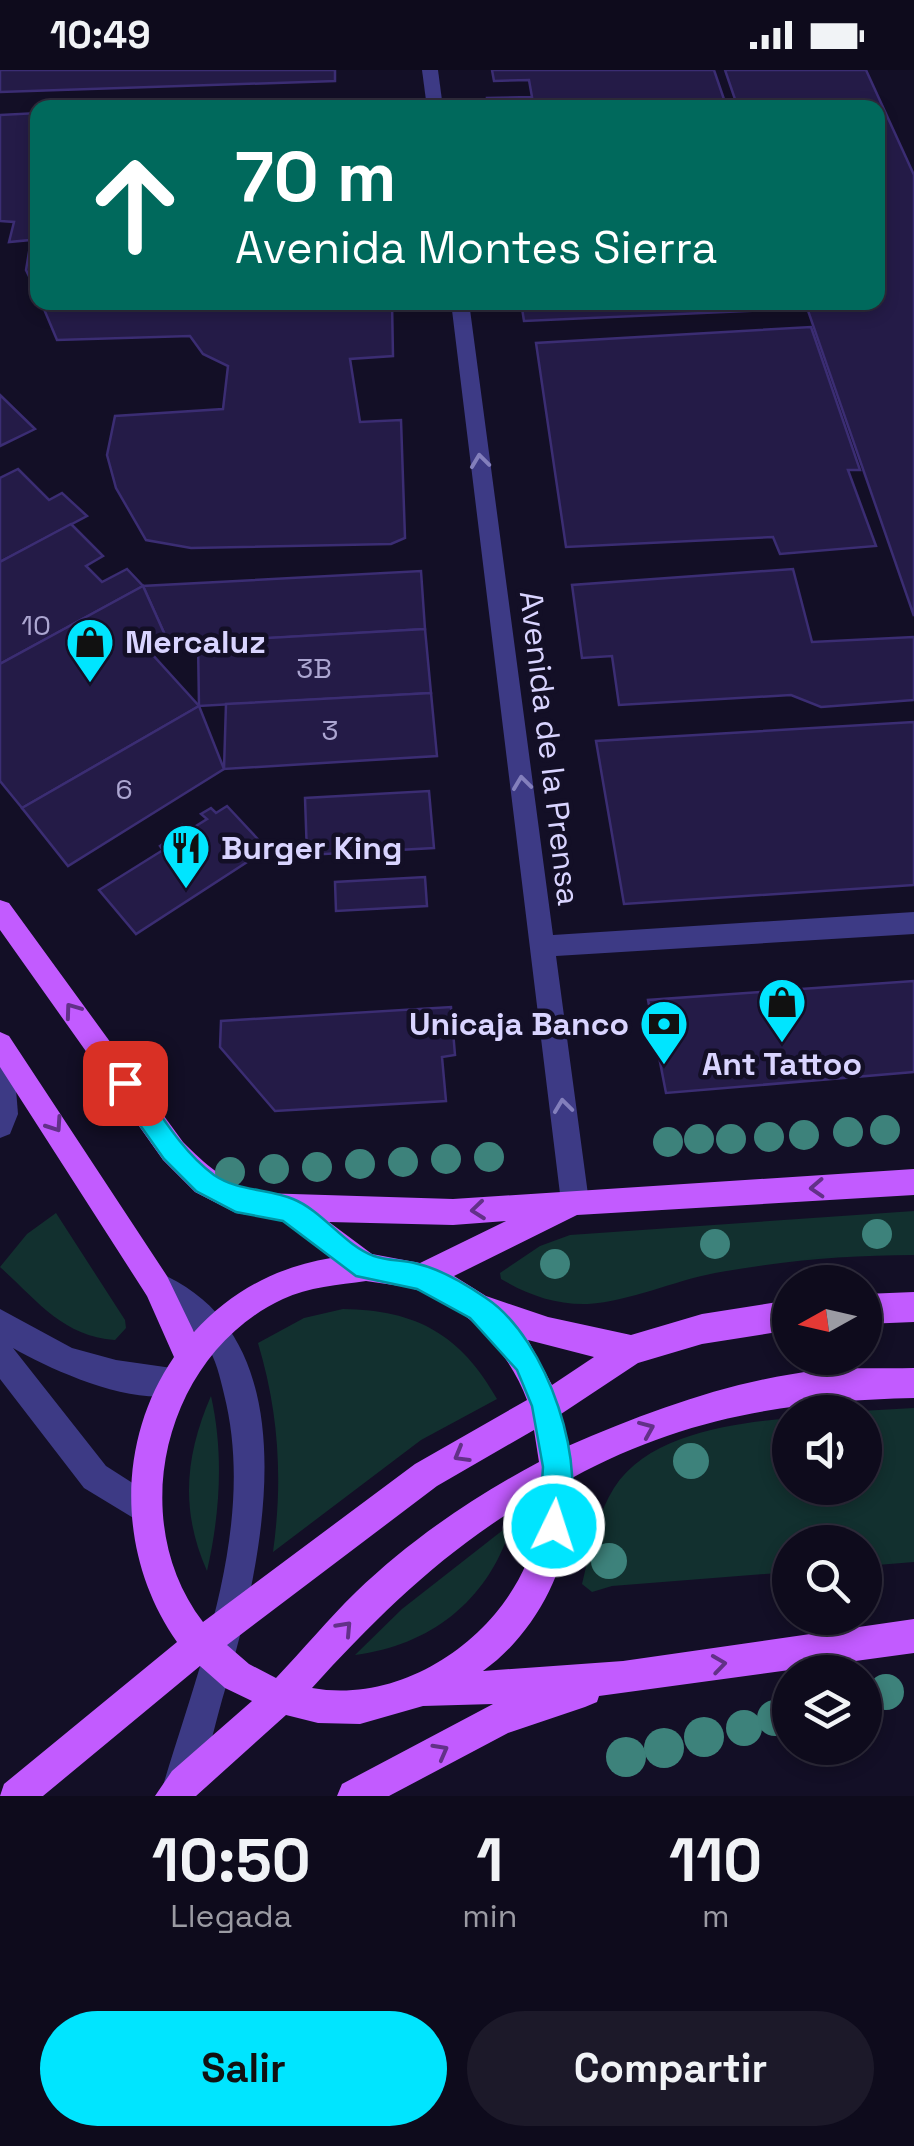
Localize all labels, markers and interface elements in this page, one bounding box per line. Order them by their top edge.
text: 10:49 [50,11,151,59]
text: 70 m [235,132,396,221]
icon: ahead [70,140,200,270]
text: Avenida Montes Sierra [235,219,717,276]
one-way arrow [471,453,492,469]
street label: Avenida de la Prensa [511,588,589,908]
house number: 10 [21,607,51,643]
shop icon: Mercaluz [64,616,116,684]
place label: Mercaluz [125,622,266,662]
house number: 3B [296,650,332,686]
house number: 3 [322,712,338,748]
house number: 6 [115,771,133,807]
one-way arrow [512,775,533,792]
restaurant icon: Burger King [160,822,212,890]
place label: Burger King [221,828,402,868]
shop icon: Ant Tattoo [756,976,808,1044]
bank icon: Unicaja Banco [638,998,690,1066]
one-way arrow [67,1003,84,1021]
place label: Unicaja Banco [409,1004,629,1044]
pin [83,1041,168,1126]
place label: Ant Tattoo [702,1044,862,1084]
icon: arrive [98,1056,153,1111]
one-way arrow [553,1097,574,1114]
one-way arrow [42,1114,61,1132]
one-way arrow [808,1177,824,1198]
one-way arrow [470,1199,486,1220]
north arrow [772,1265,882,1375]
map controls [772,1265,882,1765]
button: sound [772,1395,882,1505]
one-way arrow [636,1421,654,1441]
one-way arrow [454,1442,472,1462]
position arrow [502,1474,606,1578]
button: search [772,1525,882,1635]
one-way arrow [334,1621,352,1639]
one-way arrow [711,1654,727,1675]
button: layers [772,1655,882,1765]
one-way arrow [430,1744,448,1764]
text: 10:50 [152,1822,311,1899]
text: 1 [476,1822,503,1899]
text: 110 [669,1822,762,1899]
text: Llegada [170,1896,292,1936]
text: min [462,1896,517,1936]
text: m [702,1896,729,1936]
button: Salir [40,2011,447,2126]
button: Compartir [467,2011,874,2126]

